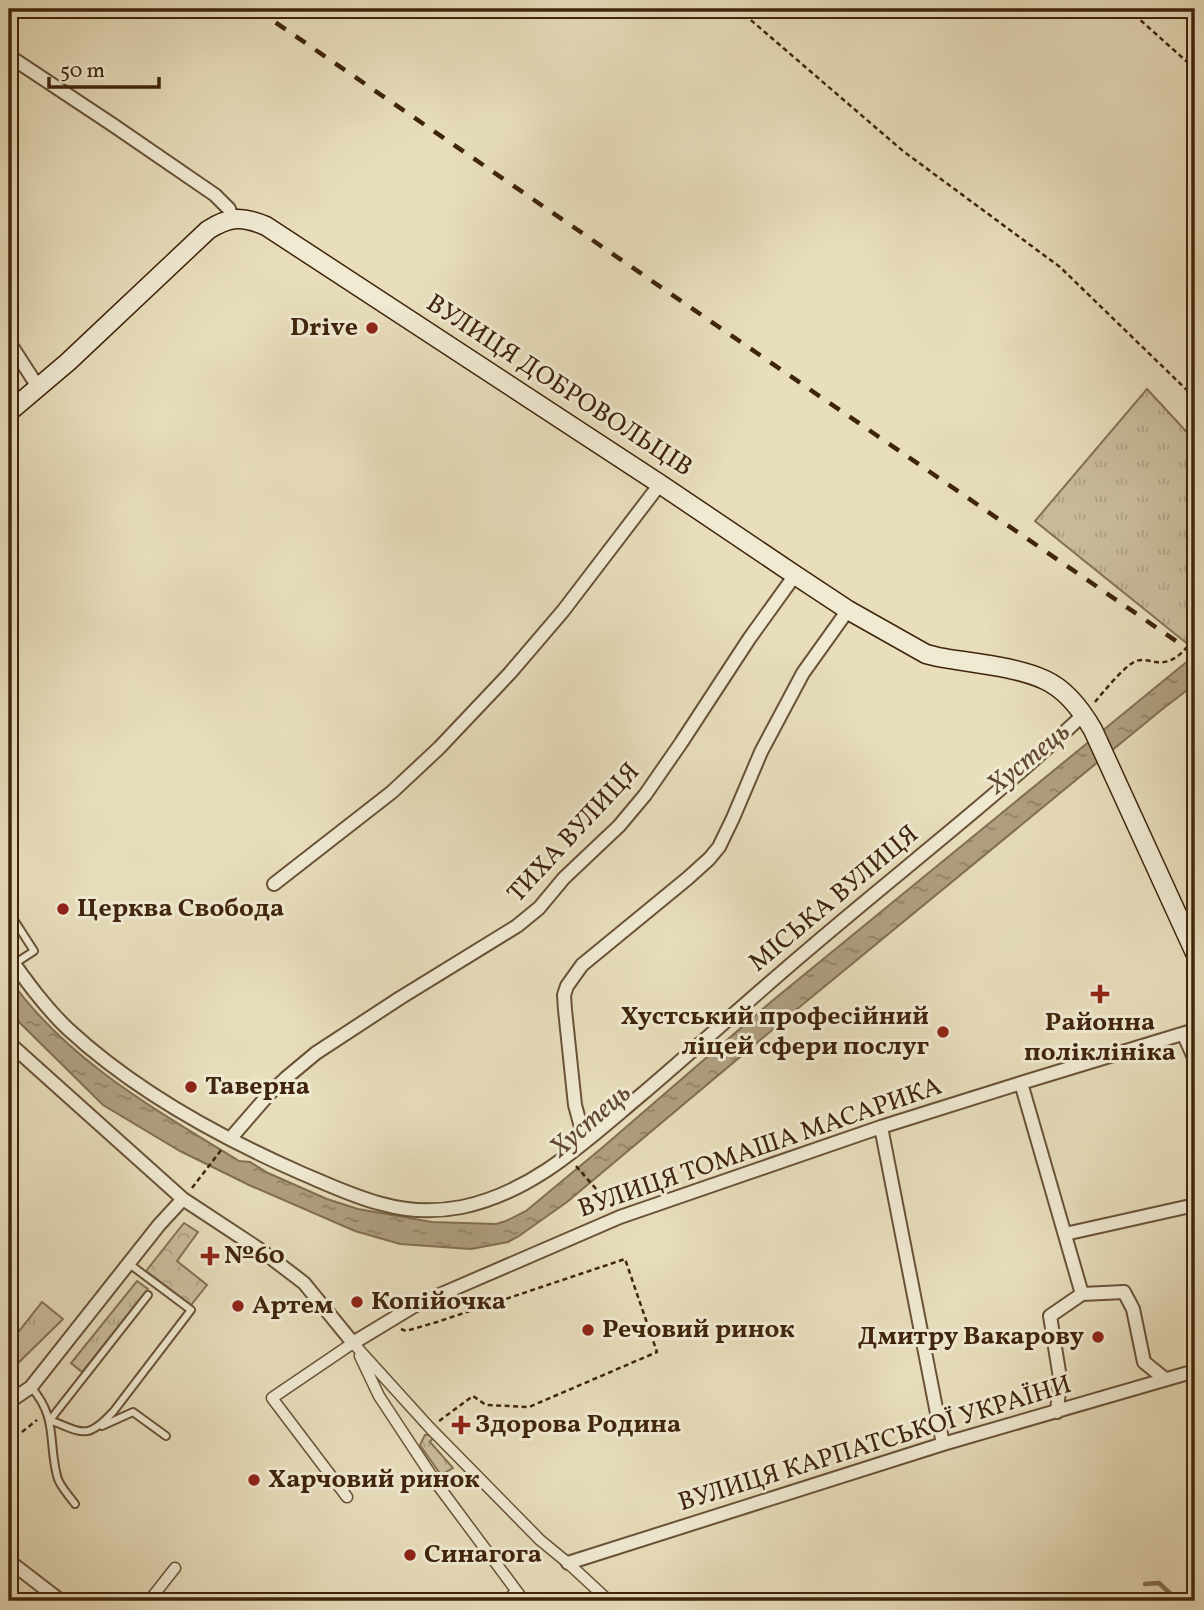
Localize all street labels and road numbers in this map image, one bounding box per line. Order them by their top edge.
street label: ВУЛИЦЯ ДОБРОВОЛЬЦІВ [419,286,699,486]
street label: ТИХА ВУЛИЦЯ [500,755,648,911]
street label: МІСЬКА ВУЛИЦЯ [741,817,927,981]
street label: ВУЛИЦЯ ТОМАША МАСАРИКА [573,1069,947,1227]
street label: ВУЛИЦЯ КАРПАТСЬКОЇ УКРАЇНИ [674,1367,1076,1521]

